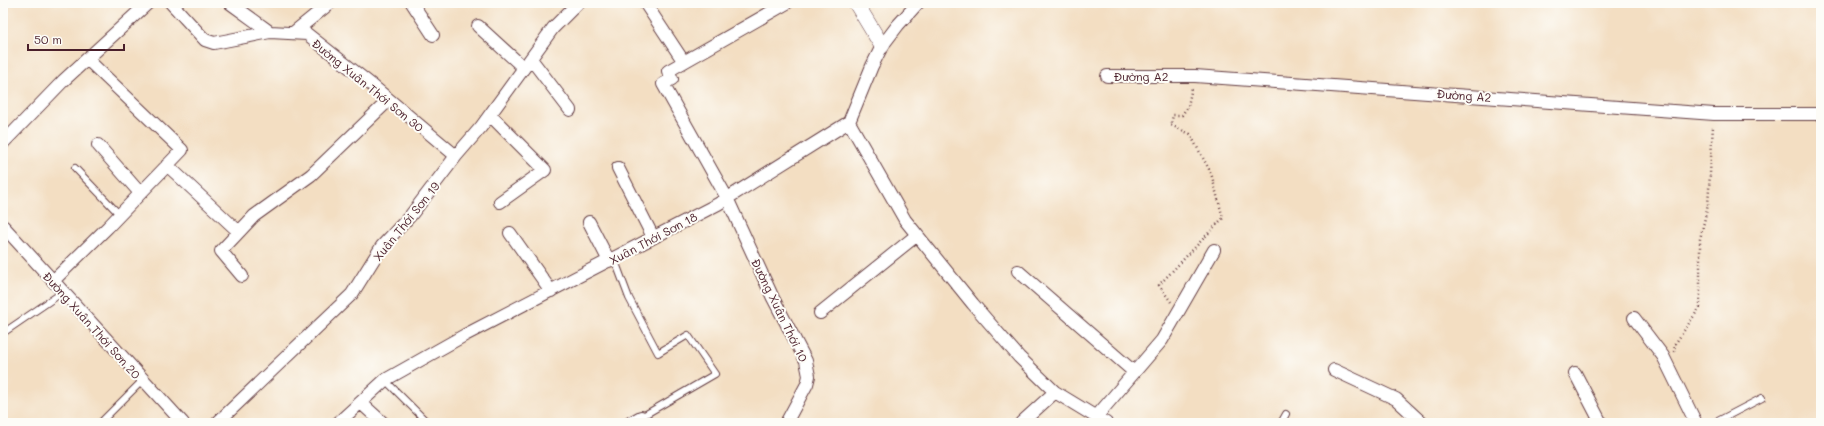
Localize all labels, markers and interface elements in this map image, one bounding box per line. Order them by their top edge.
scale bar [28,26,124,52]
text: 50 m [34,31,62,47]
street label: Đường Xuân Thới Sơn 30 [309,35,428,135]
street label: Đường A2 [1114,68,1168,84]
street label: Đường A2 [1436,85,1492,105]
street label: Xuân Thới Sơn 19 [369,178,443,264]
street label: Xuân Thới Sơn 18 [606,208,700,268]
street label: Đường Xuân Thới 10 [748,256,812,365]
street label: Đường Xuân Thới Sơn 20 [40,268,145,382]

